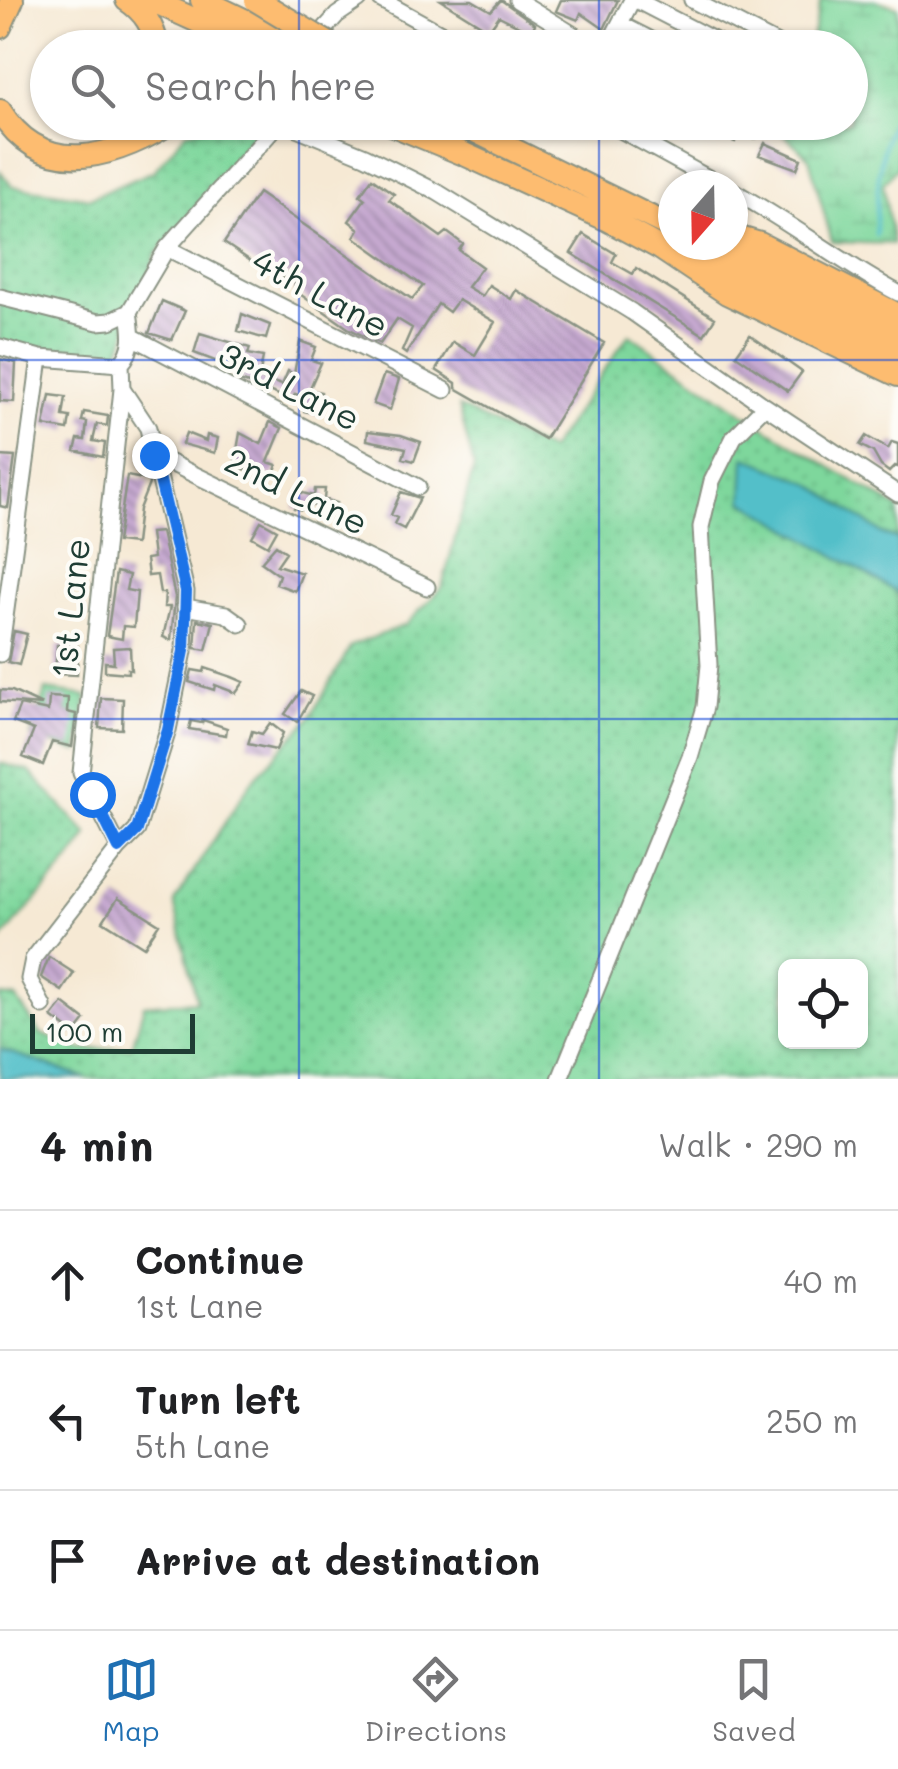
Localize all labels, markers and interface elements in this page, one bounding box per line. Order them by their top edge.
search box [30,30,868,140]
icon: search [65,58,120,113]
text: Search here [145,60,376,110]
north arrow [658,170,748,260]
street label: 4th Lane [245,237,397,347]
street label: 3rd Lane [212,330,368,440]
route end [132,433,178,479]
street label: 2nd Lane [218,436,376,544]
street label: 1st Lane [39,536,99,680]
route start [70,772,116,818]
map controls [778,959,868,1049]
button: locate [778,959,868,1049]
scale bar [30,1009,195,1054]
text: 100 m [45,1013,123,1049]
text: 4 min [40,1117,153,1172]
text: Walk · 290 m [658,1123,858,1165]
text: Continue [135,1234,304,1284]
icon: ahead [40,1253,95,1308]
text: 40 m [784,1259,858,1301]
text: 1st Lane [135,1284,263,1326]
text: Turn left [135,1374,301,1424]
icon: left [40,1393,95,1448]
text: 250 m [766,1399,858,1441]
text: 5th Lane [135,1424,270,1466]
icon: arrive [40,1533,95,1588]
text: Arrive at destination [135,1535,540,1585]
tab: Map [103,1652,160,1748]
tab: Directions [365,1652,507,1748]
tab: Saved [712,1652,795,1748]

